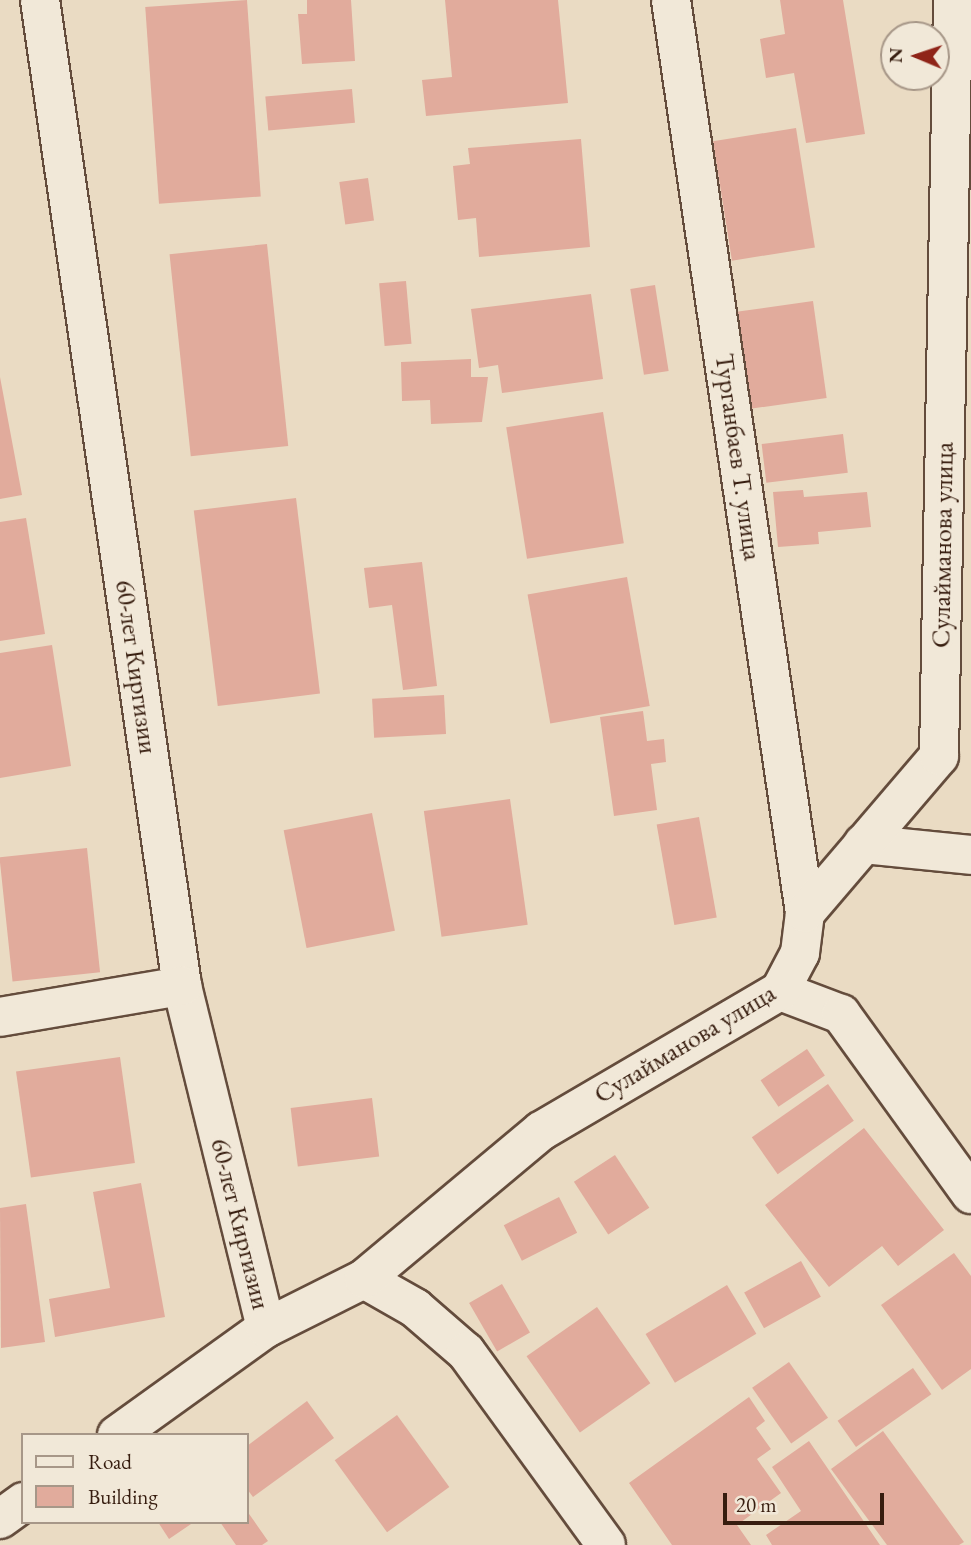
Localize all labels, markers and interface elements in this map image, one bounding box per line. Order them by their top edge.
north arrow [880,21,950,91]
text: N [883,47,908,63]
street label: Турганбаев Т. улица [708,351,768,563]
street label: Сулайманова улица [926,442,960,648]
street label: 60-лет Киргизии [108,578,164,756]
street label: Сулайманова улица [589,978,781,1110]
street label: 60-лет Киргизии [204,1135,276,1313]
legend [21,1433,248,1524]
text: Road [88,1448,132,1475]
scale bar [726,1478,887,1522]
text: Building [88,1483,158,1510]
text: 20 m [736,1491,777,1518]

